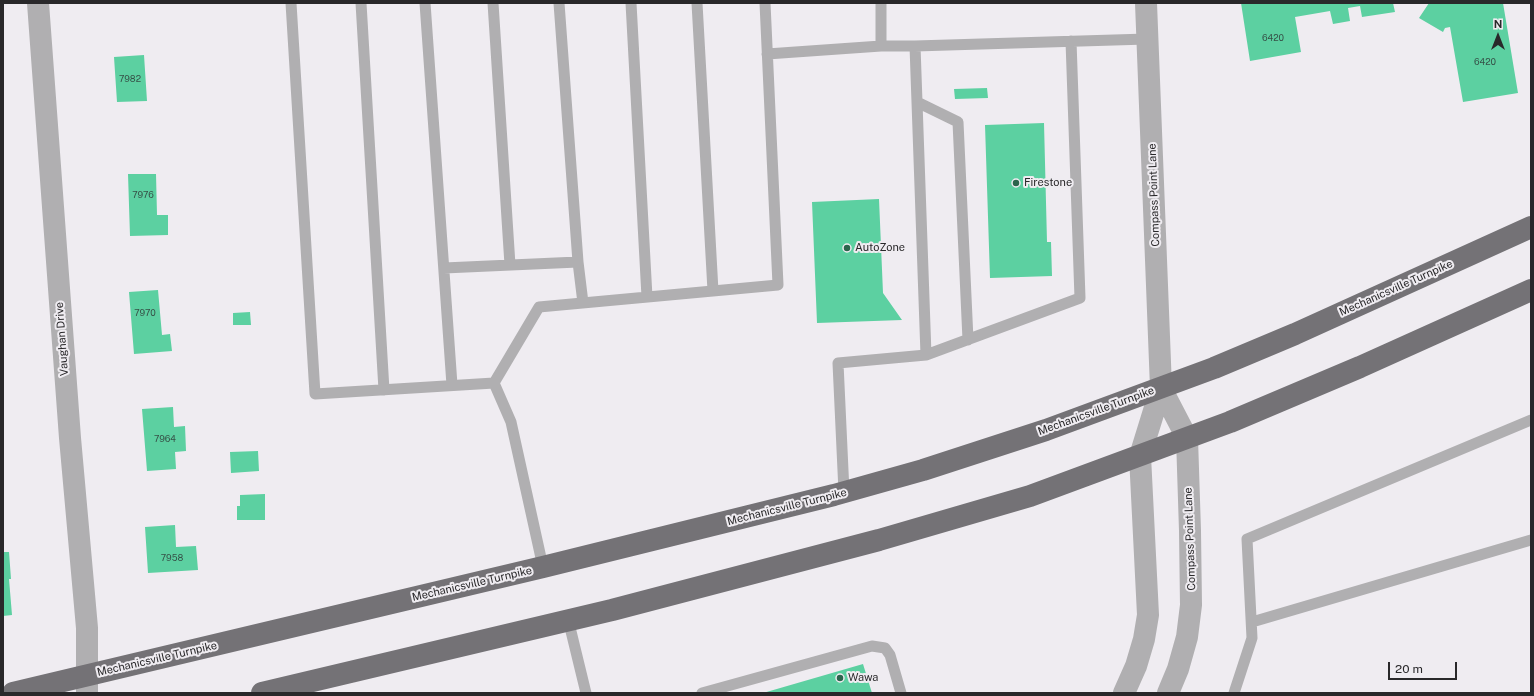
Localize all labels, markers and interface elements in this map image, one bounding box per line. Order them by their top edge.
north arrow [1478,16,1518,56]
text: N [1494,18,1502,30]
house number: 6420 [1262,33,1284,43]
house number: 6420 [1474,57,1496,67]
house number: 7982 [119,74,141,84]
street label: Compass Point Lane [1146,143,1162,247]
place label: Firestone [1024,176,1072,190]
marker: Firestone [1011,178,1021,188]
house number: 7976 [132,190,154,200]
place label: AutoZone [855,241,905,255]
marker: AutoZone [842,243,852,253]
street label: Mechanicsville Turnpike [1337,257,1455,319]
street label: Vaughan Drive [53,302,71,376]
house number: 7970 [134,308,156,318]
street label: Mechanicsville Turnpike [1036,384,1156,438]
house number: 7964 [154,434,176,444]
street label: Mechanicsville Turnpike [726,486,848,528]
street label: Compass Point Lane [1182,487,1198,591]
house number: 7958 [161,553,183,563]
street label: Mechanicsville Turnpike [411,564,533,604]
street label: Mechanicsville Turnpike [96,639,218,679]
scale bar [1390,654,1459,680]
text: 20 m [1395,662,1423,676]
place label: Wawa [848,671,878,685]
marker: Wawa [835,673,845,683]

